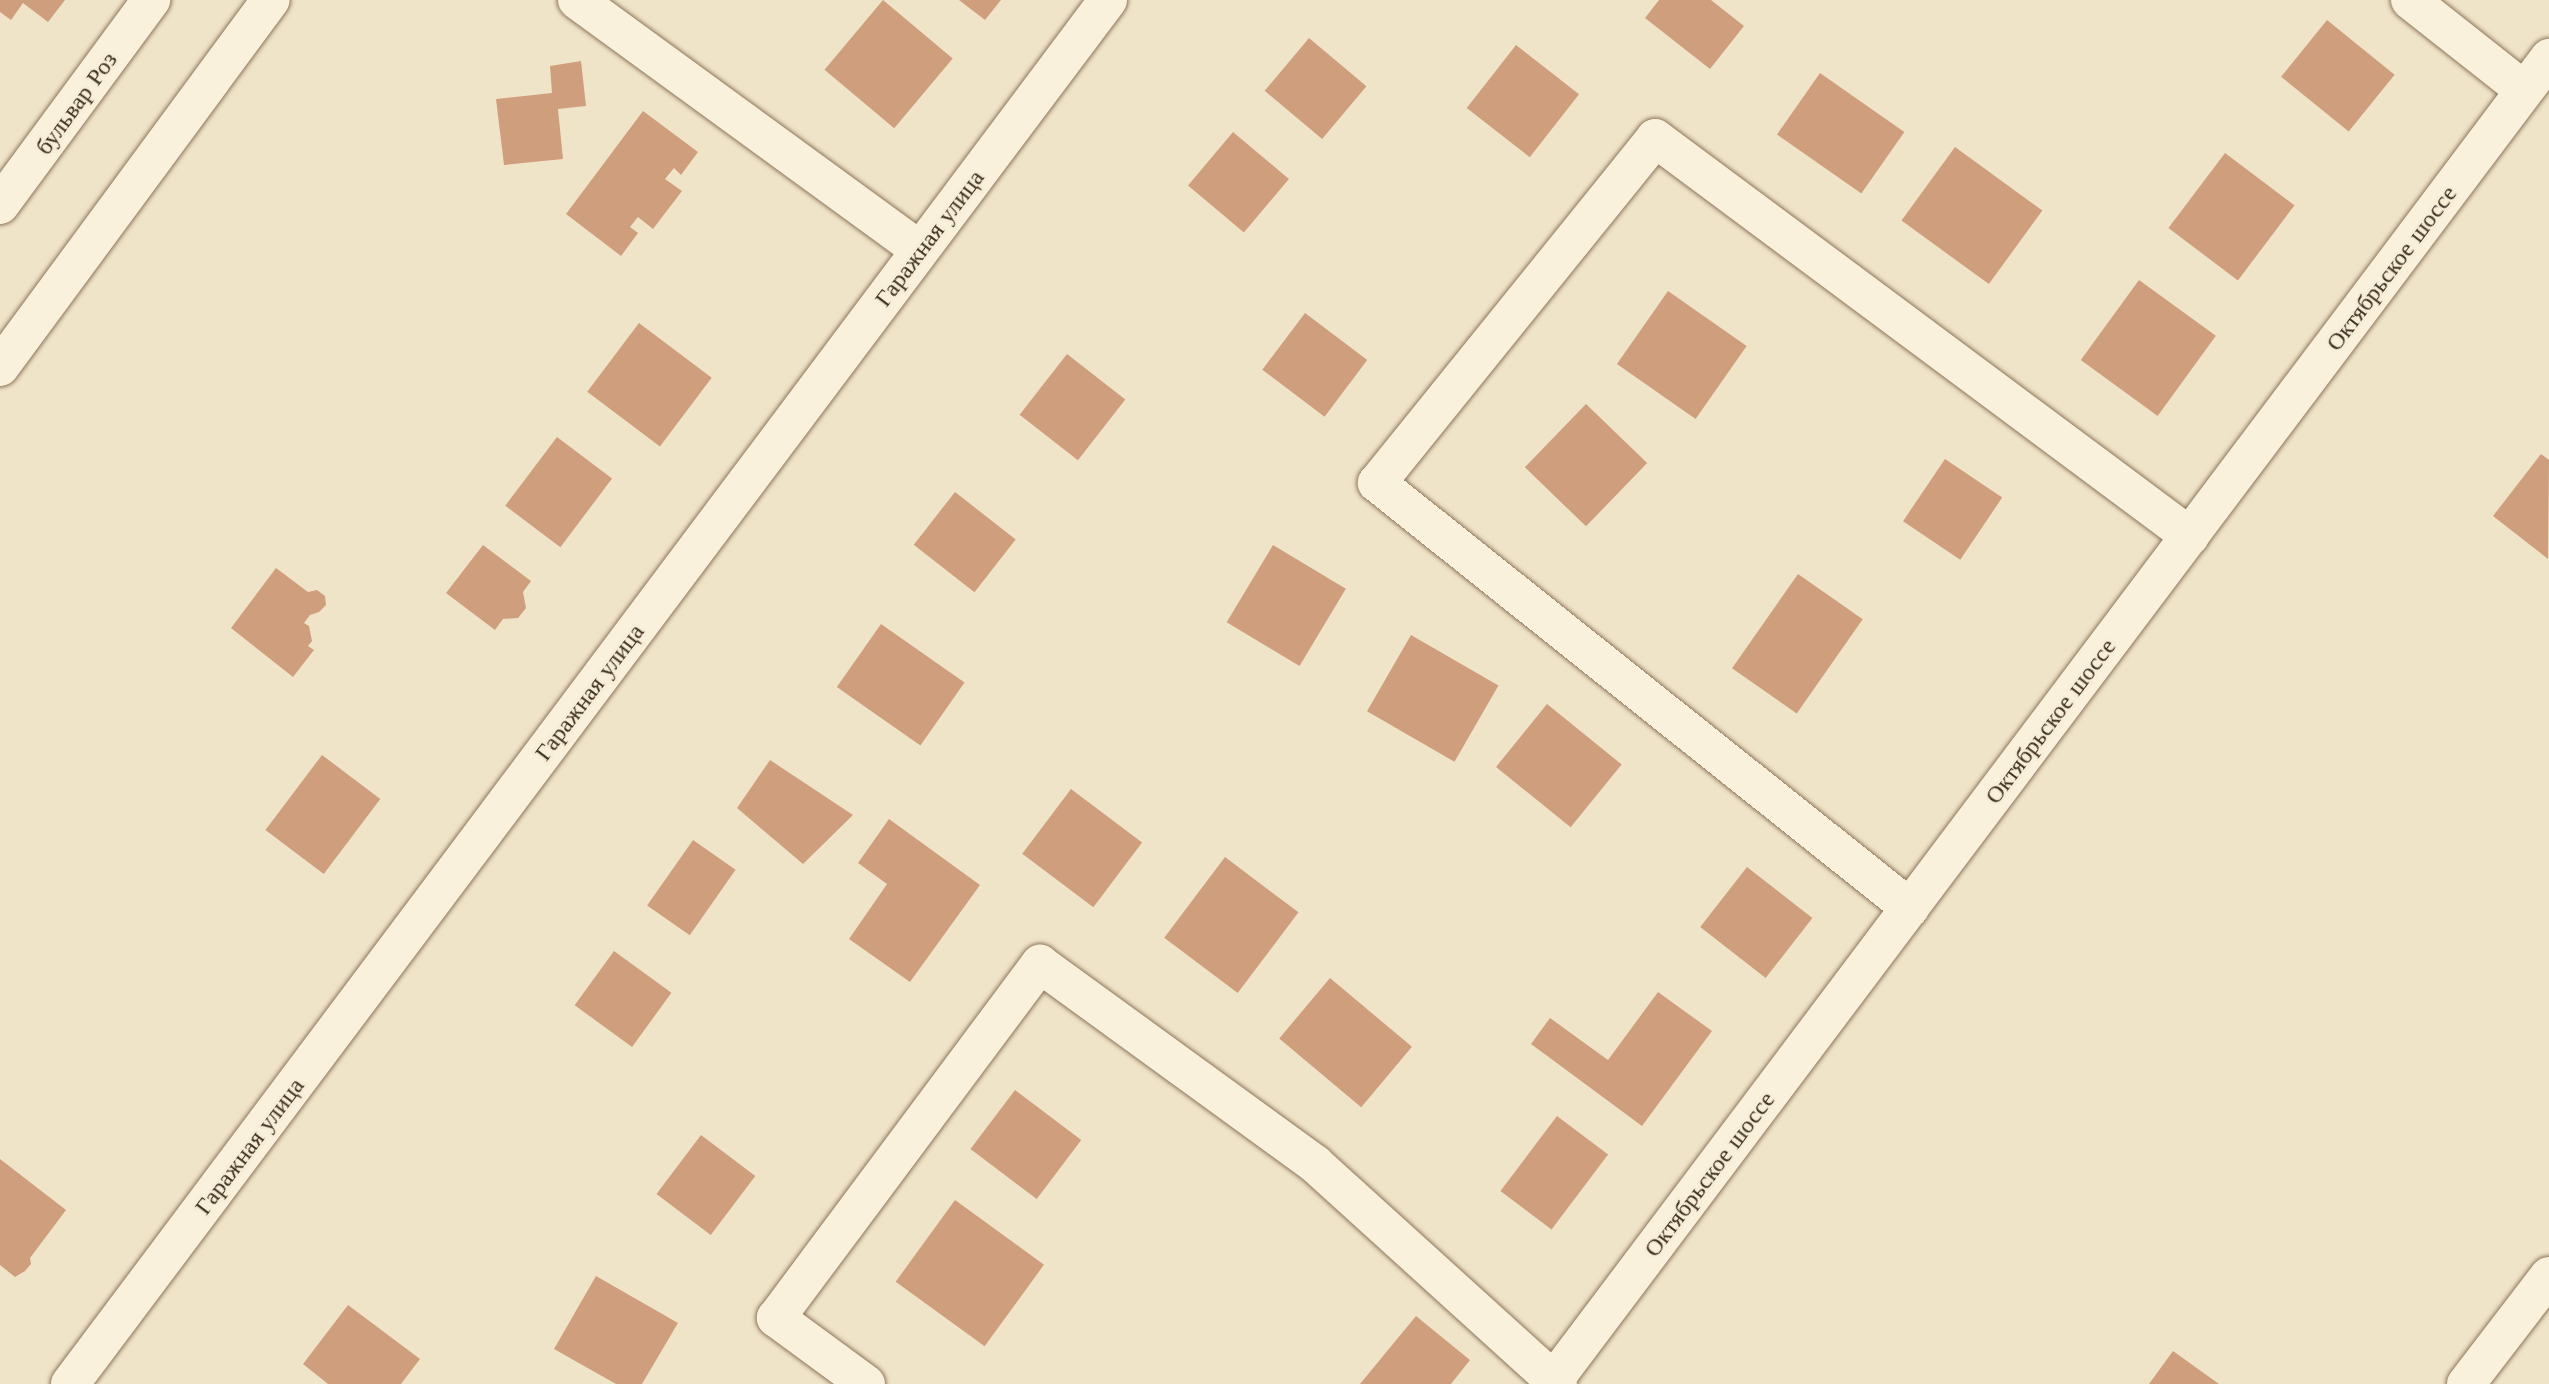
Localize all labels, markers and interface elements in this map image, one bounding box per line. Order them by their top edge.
street label: бульвар Роз [29,46,123,160]
street label: Гаражная улица [868,164,990,312]
street label: Октябрьское шоссе [2320,180,2462,356]
street label: Гаражная улица [528,618,650,766]
street label: Октябрьское шоссе [1979,633,2121,809]
street label: Гаражная улица [188,1072,310,1220]
street label: Октябрьское шоссе [1638,1086,1780,1262]

